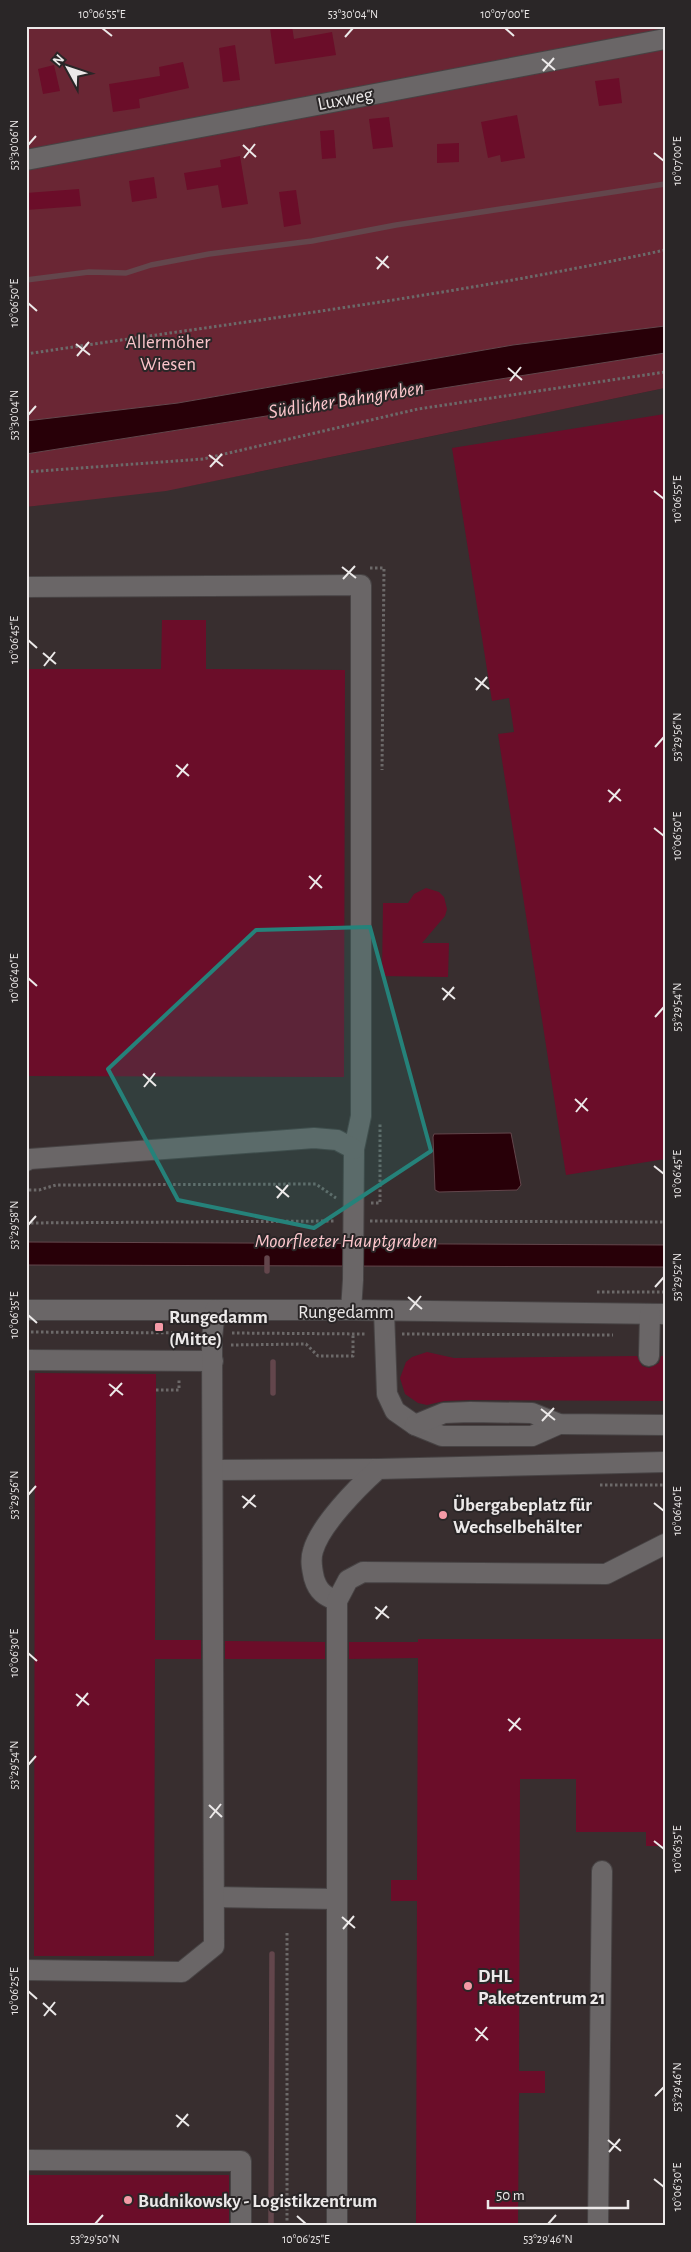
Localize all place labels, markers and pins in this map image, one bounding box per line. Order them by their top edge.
place label: Rungedamm (Mitte) [169,1308,268,1349]
marker: Rungedamm (Mitte) [153,1321,165,1333]
place label: Übergabeplatz für Wechselbehälter [453,1494,592,1537]
marker: Übergabeplatz für Wechselbehälter [437,1509,449,1521]
place label: DHL Paketzentrum 21 [478,1967,605,2008]
marker: DHL Paketzentrum 21 [462,1980,474,1992]
place label: Budnikowsky - Logistikzentrum [138,2192,377,2211]
marker: Budnikowsky - Logistikzentrum [122,2194,134,2206]

